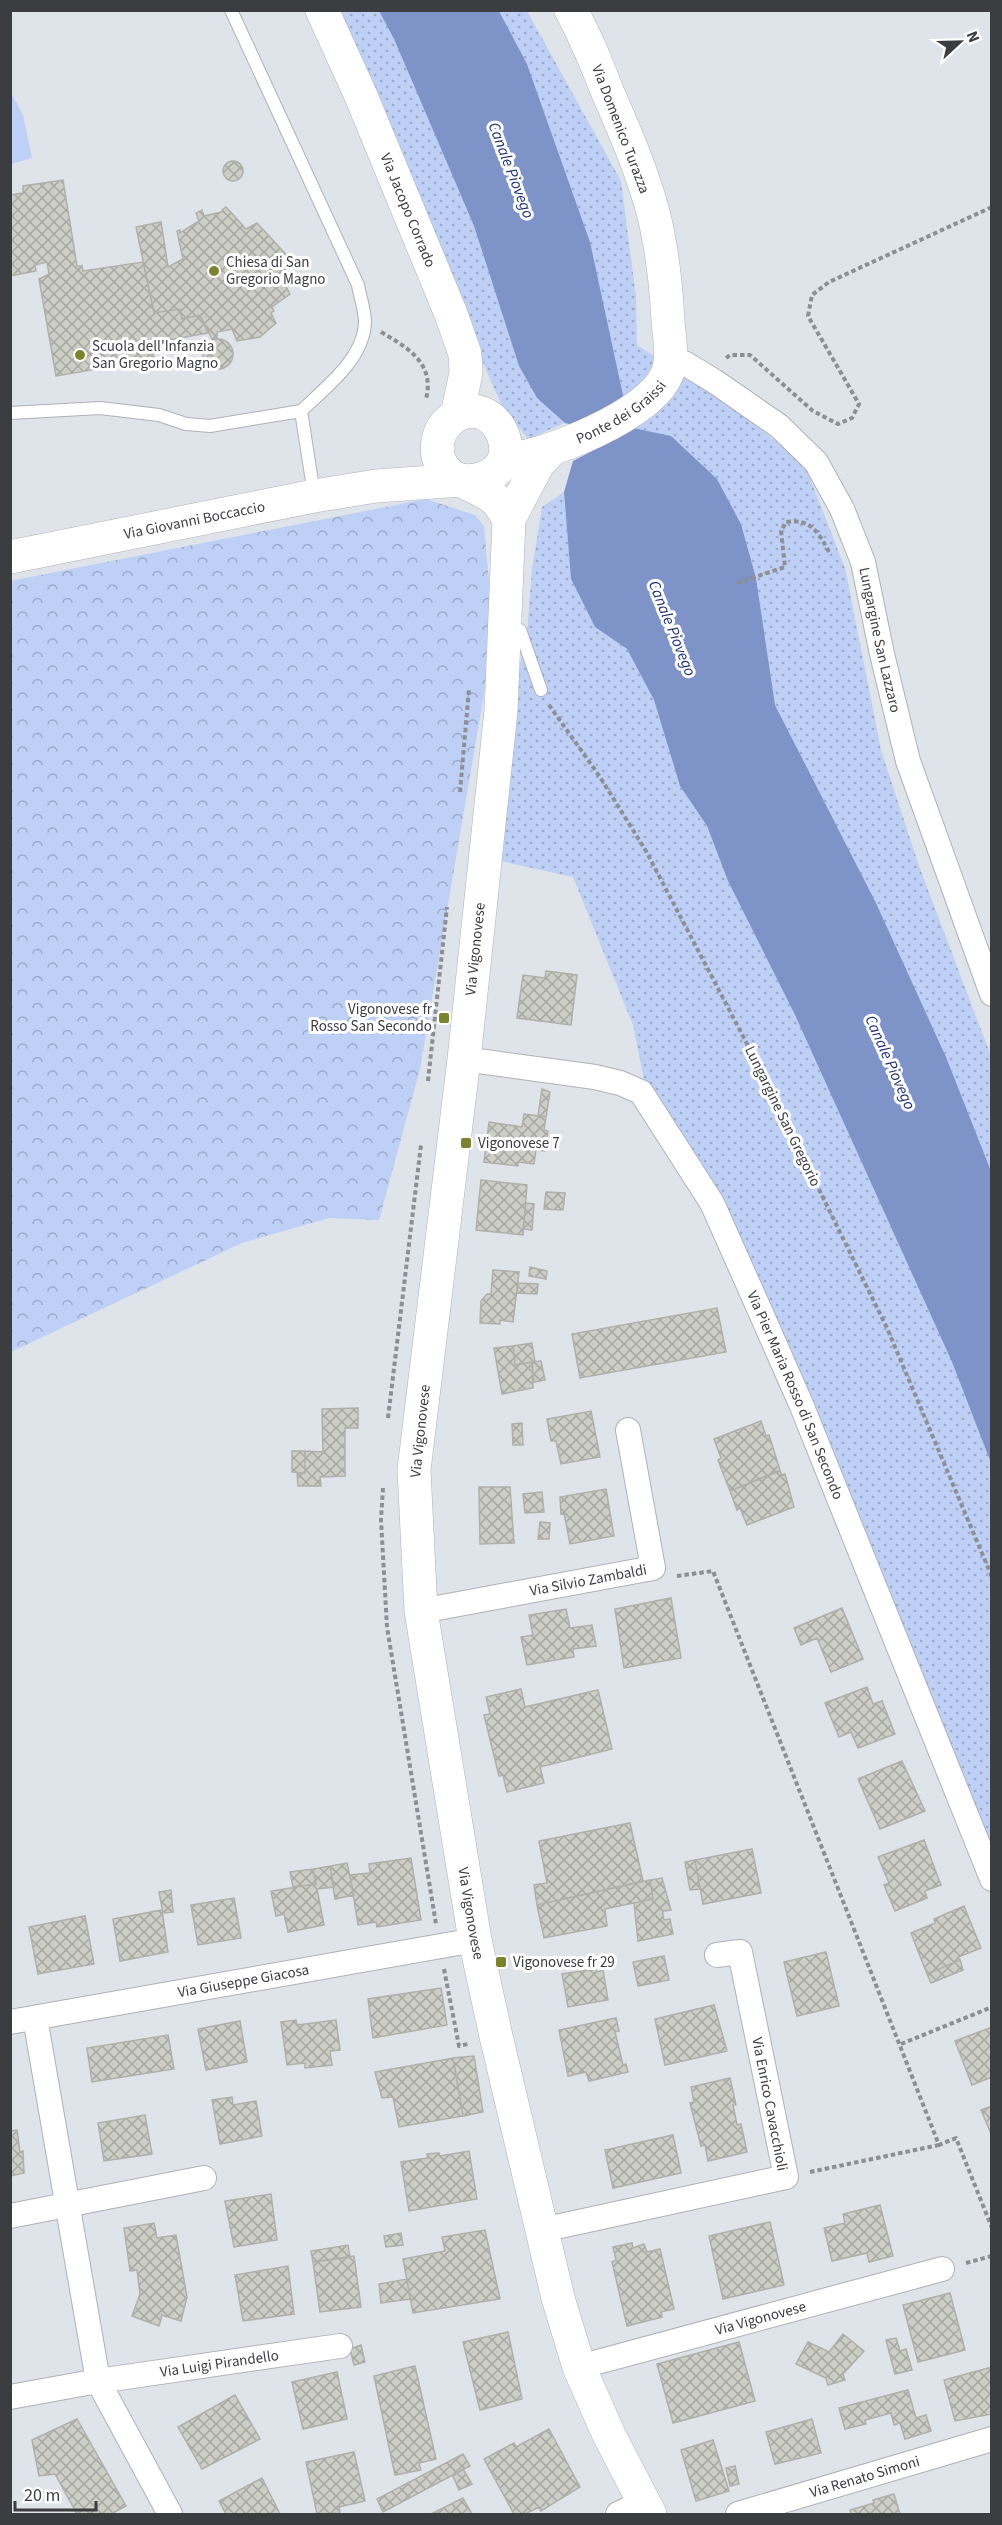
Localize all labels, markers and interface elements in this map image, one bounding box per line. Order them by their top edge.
north arrow [930,12,990,72]
text: N [961,28,985,46]
street label: Via Domenico Turazza [586,62,655,197]
water label: Canale Piovego [483,119,539,222]
street label: Via Jacopo Corrado [375,150,441,271]
place label: Chiesa di San Gregorio Magno [226,252,325,290]
marker: Chiesa di San Gregorio Magno [207,264,221,278]
place label: Scuola dell'Infanzia San Gregorio Magno [92,336,218,374]
marker: Scuola dell'Infanzia San Gregorio Magno [73,348,87,362]
street label: Ponte dei Graissi [573,376,672,449]
street label: Via Giovanni Boccaccio [122,496,267,545]
street label: Lungargine San Lazzaro [853,565,906,715]
water label: Canale Piovego [643,577,701,679]
street label: Via Vigonovese [460,902,491,997]
place label: Vigonovese fr Rosso San Secondo [310,999,433,1037]
marker: Vigonovese fr Rosso San Secondo [437,1011,451,1025]
water label: Canale Piovego [859,1012,921,1113]
street label: Lungargine San Gregorio [739,1042,826,1190]
place label: Vigonovese 7 [478,1133,560,1154]
marker: Vigonovese 7 [459,1136,473,1150]
street label: Via Pier Maria Rosso di San Secondo [741,1288,848,1503]
street label: Via Vigonovese [405,1384,436,1479]
street label: Via Silvio Zambaldi [528,1559,649,1602]
street label: Via Vigonovese [452,1866,489,1962]
place label: Vigonovese fr 29 [513,1952,615,1973]
marker: Vigonovese fr 29 [494,1955,508,1969]
street label: Via Giuseppe Giacosa [176,1959,311,2003]
street label: Via Enrico Cavacchioli [746,2035,793,2173]
street label: Via Vigonovese [713,2296,808,2341]
street label: Via Luigi Pirandello [159,2345,280,2383]
street label: Via Renato Simoni [807,2451,922,2503]
scale bar [15,2474,96,2512]
text: 20 m [24,2483,60,2508]

